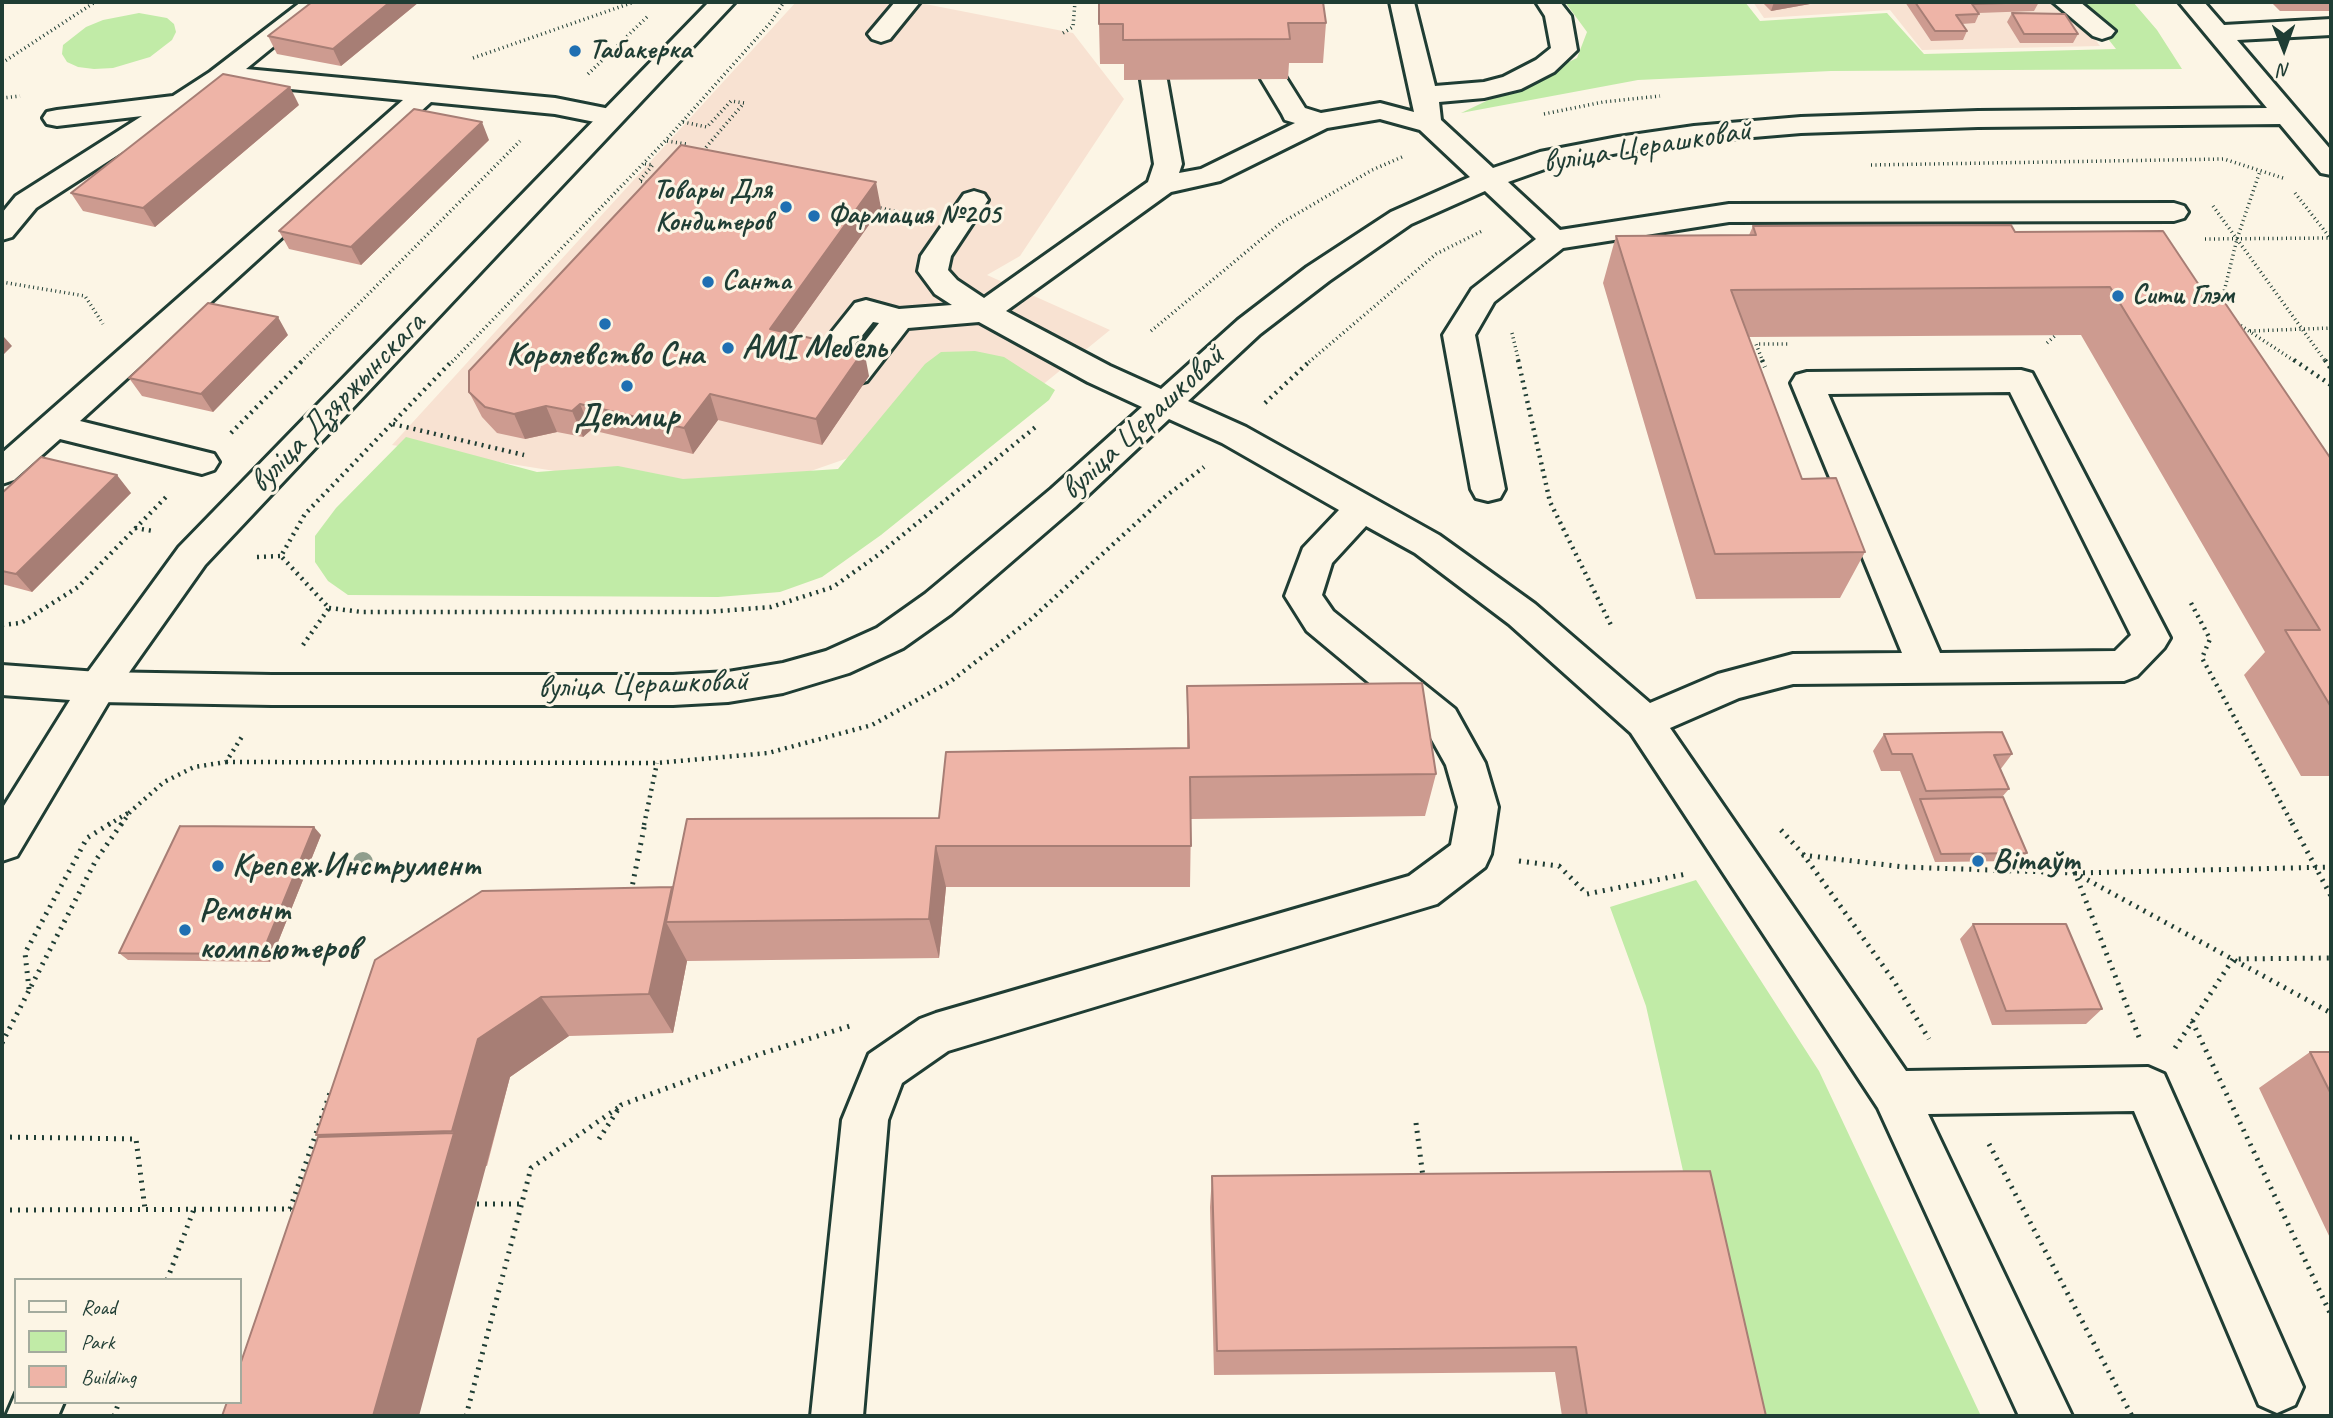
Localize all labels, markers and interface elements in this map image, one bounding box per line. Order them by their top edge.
north arrow [2249,14,2319,84]
place label: Табакерка [589,34,691,68]
marker: Табакерка [567,43,583,59]
text: N [2278,58,2290,82]
street label: вуліца Церашковай [1540,111,1754,183]
place label: Товары Для Кондитеров [653,174,772,240]
marker: Товары Для Кондитеров [778,199,794,215]
place label: Фармация №205 [828,199,1000,233]
marker: Фармация №205 [806,208,822,224]
place label: Санта [722,265,791,299]
marker: Санта [700,274,716,290]
place label: Сити Глэм [2132,279,2234,313]
marker: Сити Глэм [2110,288,2126,304]
street label: вуліца Дзяржынскага [242,304,434,502]
marker: Королевство Сна [597,316,613,332]
place label: AMI Мебель [742,328,887,368]
place label: Королевство Сна [506,335,704,375]
street label: вуліца Церашковай [1053,337,1233,509]
marker: AMI Мебель [720,340,736,356]
marker: Детмир [619,378,635,394]
place label: Детмир [575,397,679,437]
street label: вуліца Церашковай [537,662,749,708]
place label: Вітаўт [1992,841,2079,881]
place label: Крепеж.Инструмент [232,846,479,886]
marker: Вітаўт [1970,853,1986,869]
marker: Крепеж.Инструмент [210,858,226,874]
place label: Ремонт компьютеров [199,891,359,969]
marker: Ремонт компьютеров [177,922,193,938]
legend [14,1278,242,1404]
text: Road [81,1294,116,1320]
text: Park [81,1329,114,1355]
text: Building [81,1364,136,1390]

